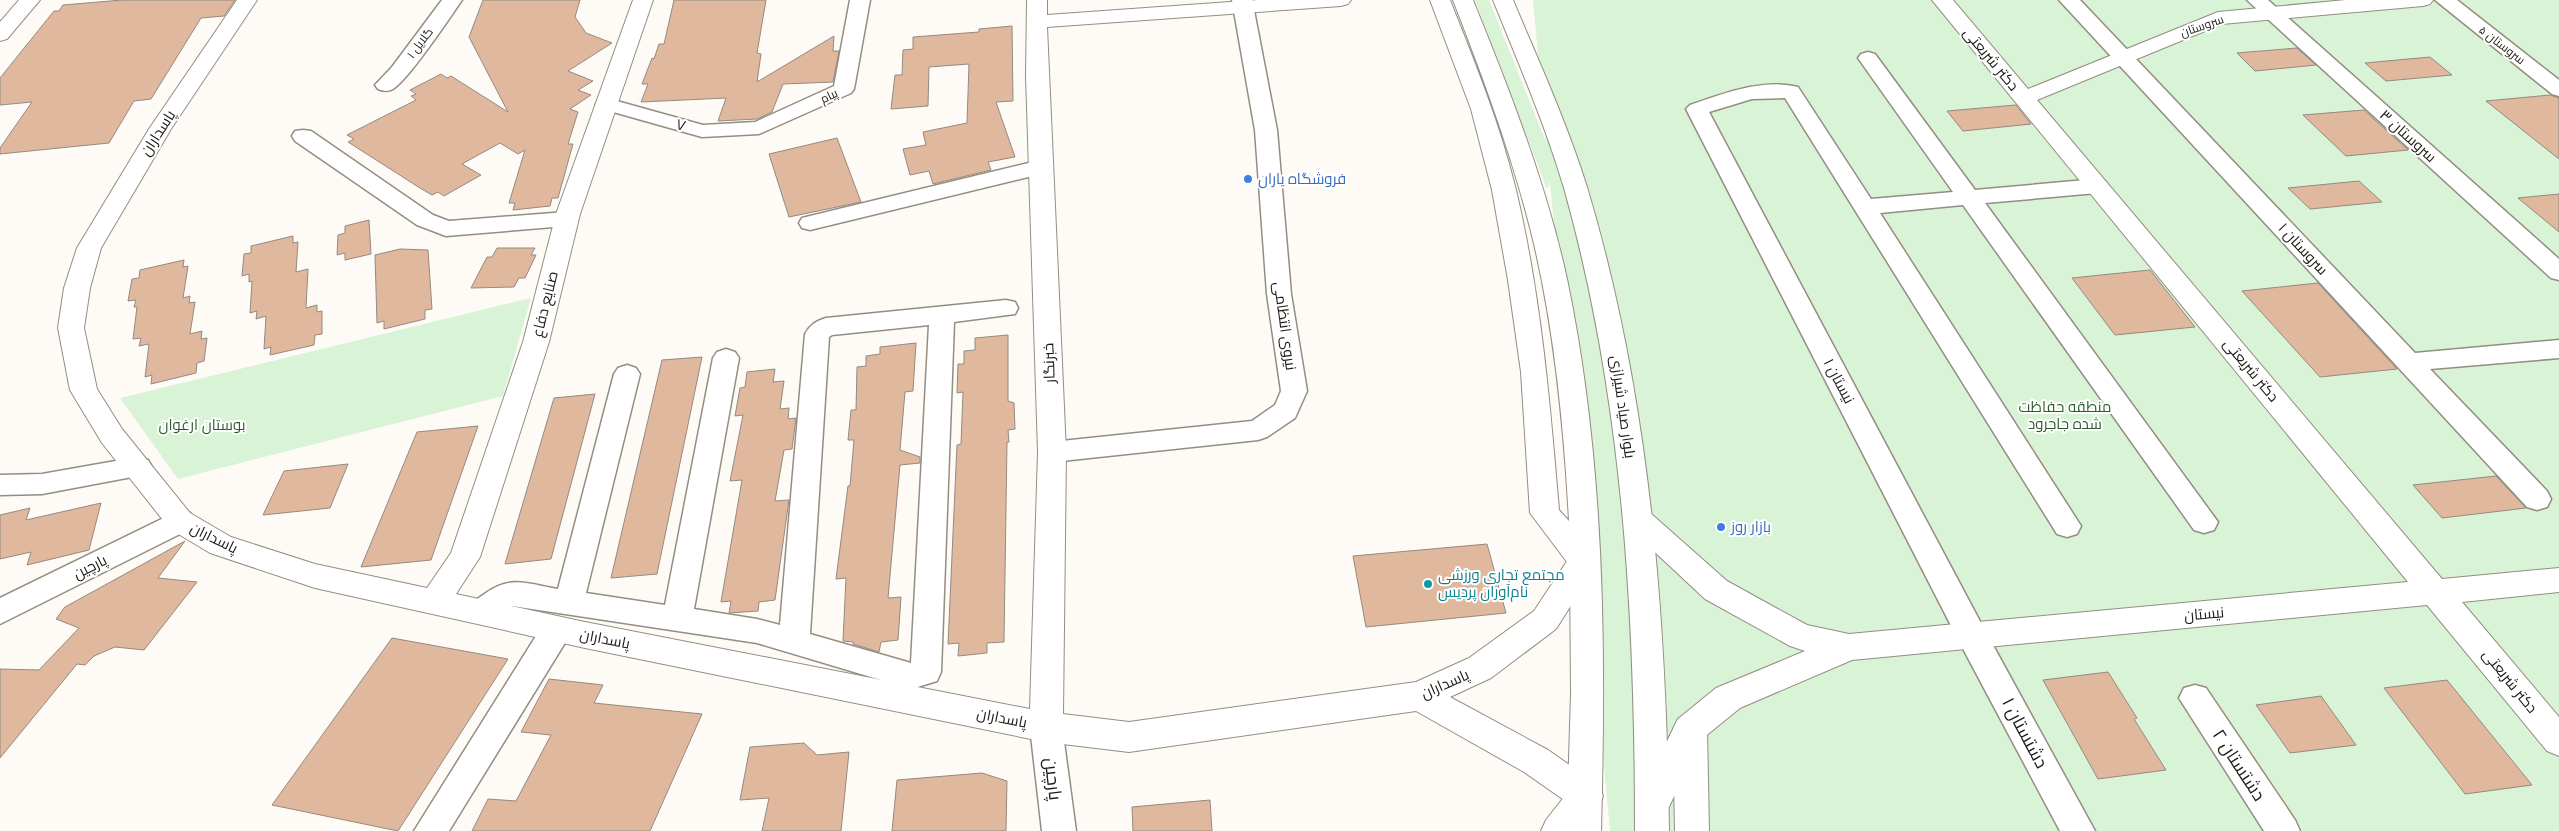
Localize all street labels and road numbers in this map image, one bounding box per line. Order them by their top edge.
street label: سروستان [2179,12,2225,40]
street label: سروستان ۵ [2476,23,2528,67]
street label: دکتر شریعتی [1959,24,2023,95]
street label: گلایل ۱ [404,25,436,61]
street label: پیام [818,86,842,108]
street label: سروستان ۳ [2375,106,2440,167]
street label: پاسداران [137,107,180,160]
street label: ۷ [674,115,688,135]
street label: سروستان ۱ [2274,219,2332,279]
street label: صنایع دفاع [528,269,564,339]
street label: نیروی انتظامی [1269,281,1300,372]
street label: دکتر شریعتی [2219,335,2283,406]
street label: خبرنگار [1039,343,1059,384]
street label: بلوار صیاد شیرازی [1606,354,1639,460]
street label: نیستان ۱ [1819,355,1858,407]
street label: پاسداران [187,519,241,558]
street label: پارچین [70,551,110,584]
street label: نیستان [2183,603,2225,626]
street label: پاسداران [578,625,632,654]
street label: دکتر شریعتی [2478,645,2541,717]
street label: پاسداران [1418,665,1472,703]
street label: دشتستان ۱ [1997,694,2053,772]
street label: پاسداران [975,704,1029,733]
street label: دشتستان ۲ [2208,725,2270,805]
street label: پارچین [1038,756,1067,802]

